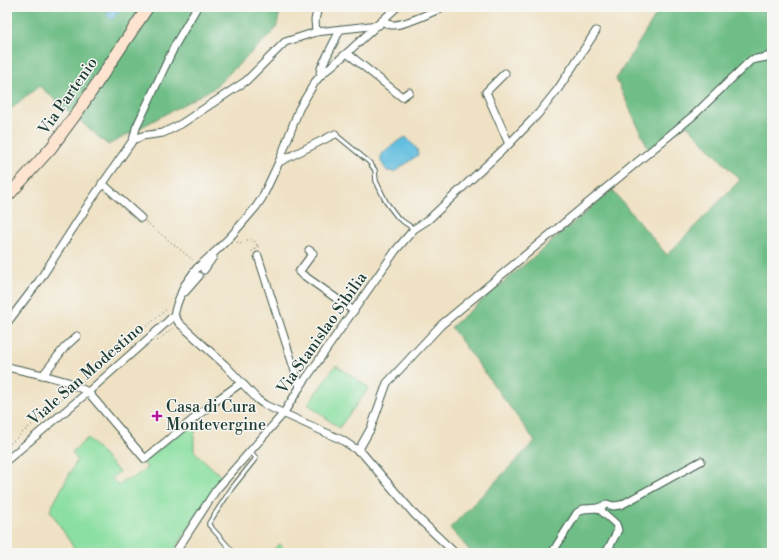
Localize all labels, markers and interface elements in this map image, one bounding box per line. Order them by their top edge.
street label: Via Partenio [33,53,102,139]
street label: Via Stanislao Sibilia [272,267,372,399]
street label: Viale San Modestino [23,318,148,430]
place label: Casa di Cura Montevergine [166,397,266,435]
marker: Casa di Cura Montevergine [151,410,163,422]

